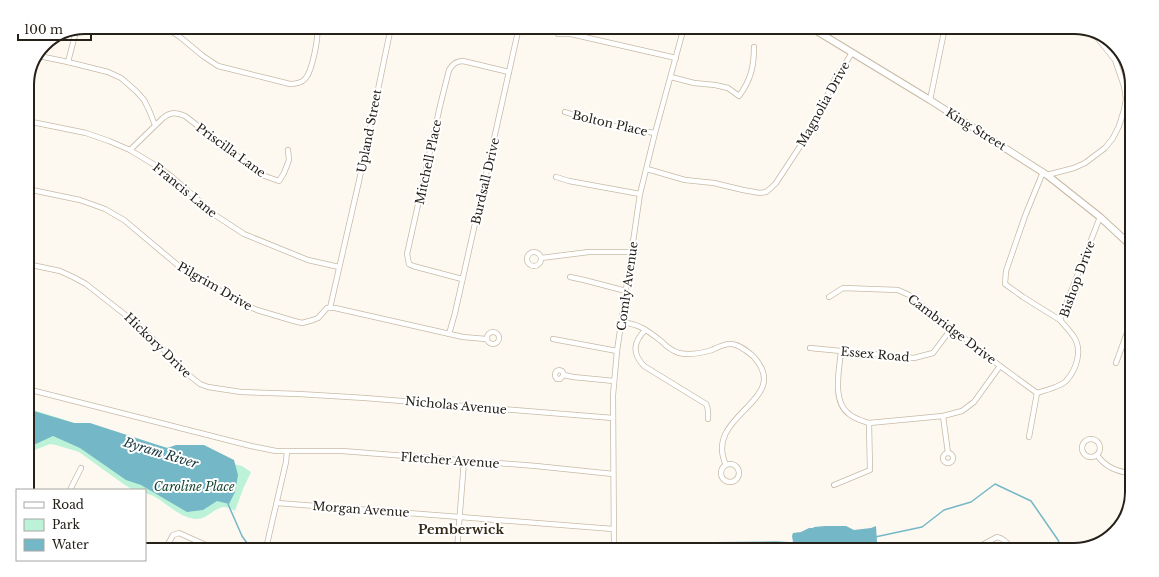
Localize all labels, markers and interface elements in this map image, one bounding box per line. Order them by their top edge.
scale bar [18,16,91,42]
text: 100 m [24,22,63,37]
street label: Magnolia Drive [793,59,853,149]
street label: Upland Street [354,88,385,174]
street label: King Street [943,105,1009,154]
street label: Bolton Place [571,107,649,139]
street label: Mitchell Place [412,118,444,206]
street label: Priscilla Lane [193,120,269,180]
street label: Burdsall Drive [468,136,502,226]
street label: Francis Lane [150,159,220,221]
street label: Bishop Drive [1056,238,1098,320]
street label: Comly Avenue [613,240,641,332]
street label: Pilgrim Drive [175,259,255,314]
street label: Cambridge Drive [905,291,999,367]
street label: Hickory Drive [121,309,195,381]
street label: Essex Road [840,344,910,364]
street label: Nicholas Avenue [405,393,508,417]
water label: Byram River [121,433,201,473]
street label: Fletcher Avenue [400,449,500,471]
park label: Caroline Place [154,479,235,494]
legend [16,489,146,561]
text: Road [52,497,84,512]
street label: Morgan Avenue [312,498,410,520]
text: Park [52,517,80,532]
district label: Pemberwick [418,521,504,538]
text: Water [51,537,89,552]

